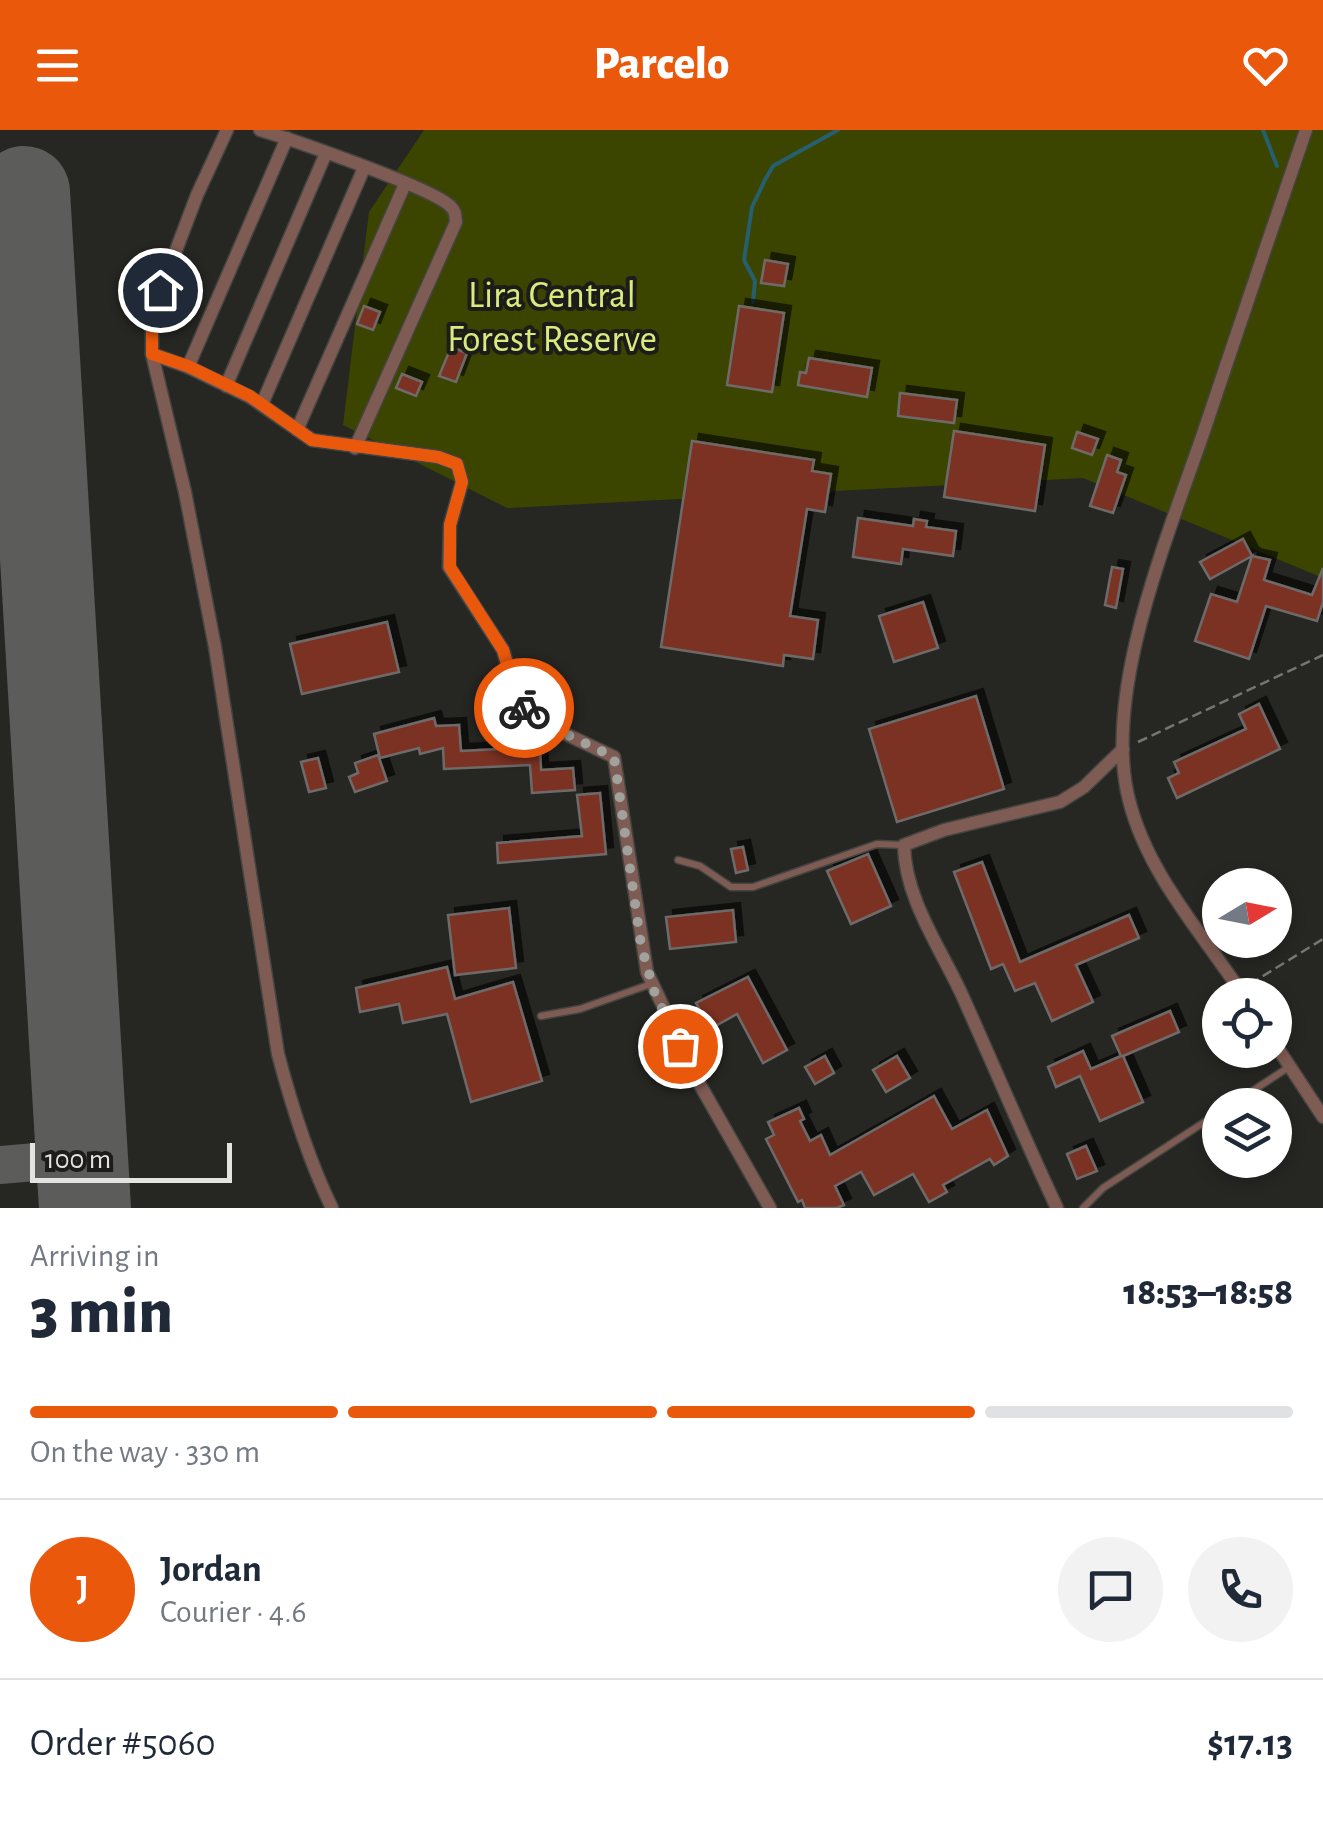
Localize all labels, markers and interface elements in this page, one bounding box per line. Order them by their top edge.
icon: menu [30,38,85,93]
icon: heart [1238,38,1293,93]
text: Parcelo [594,42,729,87]
pin [118,248,203,333]
icon: home [133,263,188,318]
park label: Lira Central Forest Reserve [447,277,657,359]
courier [474,658,574,758]
icon: bike [497,681,552,736]
north arrow [1202,868,1292,958]
map controls [1202,868,1292,1178]
button: locate [1202,978,1292,1068]
pin [638,1004,723,1089]
icon: bag [653,1019,708,1074]
button: layers [1202,1088,1292,1178]
scale bar [30,1138,232,1182]
text: 100 m [45,1146,111,1174]
text: Arriving in [30,1240,159,1272]
text: 18:53–18:58 [1123,1274,1293,1312]
text: 3 min [30,1280,173,1345]
text: On the way · 330 m [30,1436,260,1468]
button: chat [1058,1537,1163,1642]
button: phone [1188,1537,1293,1642]
text: Jordan [160,1551,262,1589]
text: J [76,1570,89,1608]
text: Courier · 4.6 [160,1596,307,1628]
text: Order #5060 [30,1725,216,1763]
text: $17.13 [1207,1725,1293,1763]

